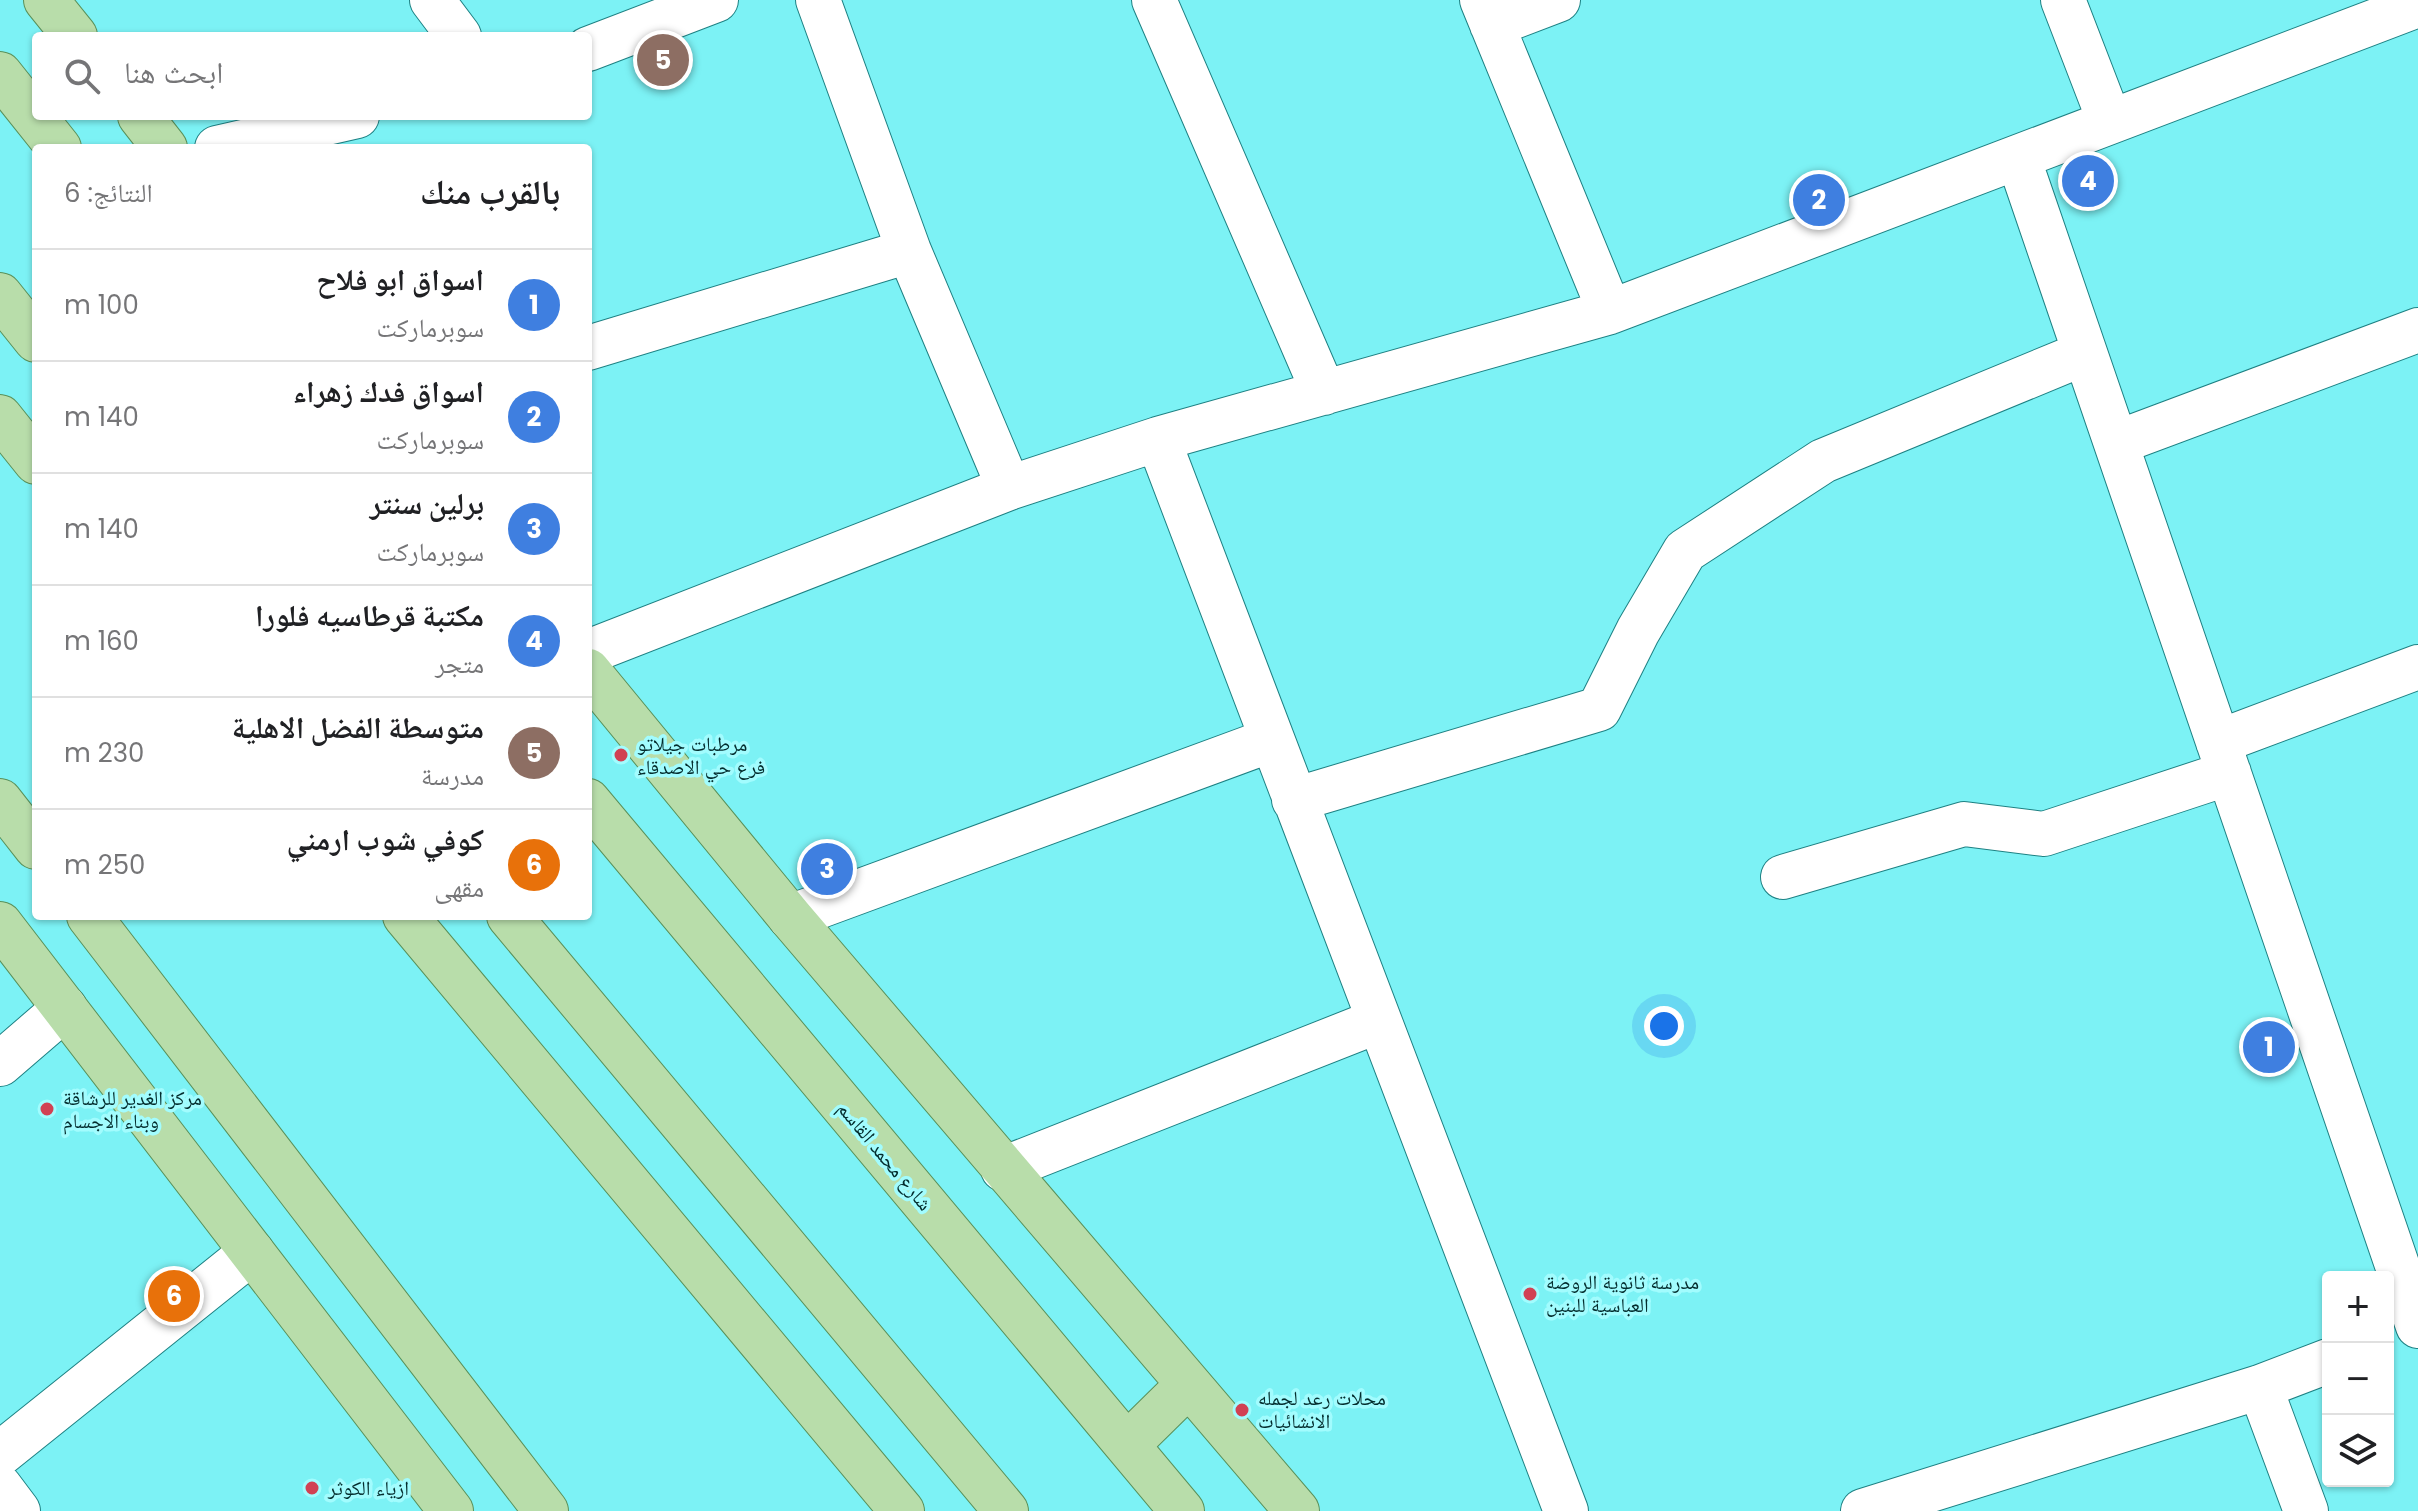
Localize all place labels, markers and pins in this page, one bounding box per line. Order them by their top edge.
pin: 5 [637,30,689,90]
pin: 4 [2062,151,2114,211]
pin: 2 [1793,170,1845,230]
place label: مرطبات جيلاتو فرع حي الاصدقاء [637,730,765,783]
marker: مرطبات جيلاتو فرع حي الاصدقاء [612,746,630,764]
pin: 3 [801,839,853,899]
pin: 1 [2243,1017,2295,1077]
place label: مركز الغدير للرشاقة وبناء الاجسام [63,1084,202,1135]
marker: مركز الغدير للرشاقة وبناء الاجسام [38,1100,56,1118]
pin: 6 [148,1266,200,1326]
place label: مدرسة ثانوية الروضة العباسية للبنين [1546,1268,1699,1319]
marker: مدرسة ثانوية الروضة العباسية للبنين [1521,1285,1539,1303]
place label: محلات رعد لجمله الانشائيات [1258,1384,1386,1435]
marker: محلات رعد لجمله الانشائيات [1233,1401,1251,1419]
place label: ازياء الكوثر [327,1474,409,1502]
marker: ازياء الكوثر [303,1479,321,1497]

